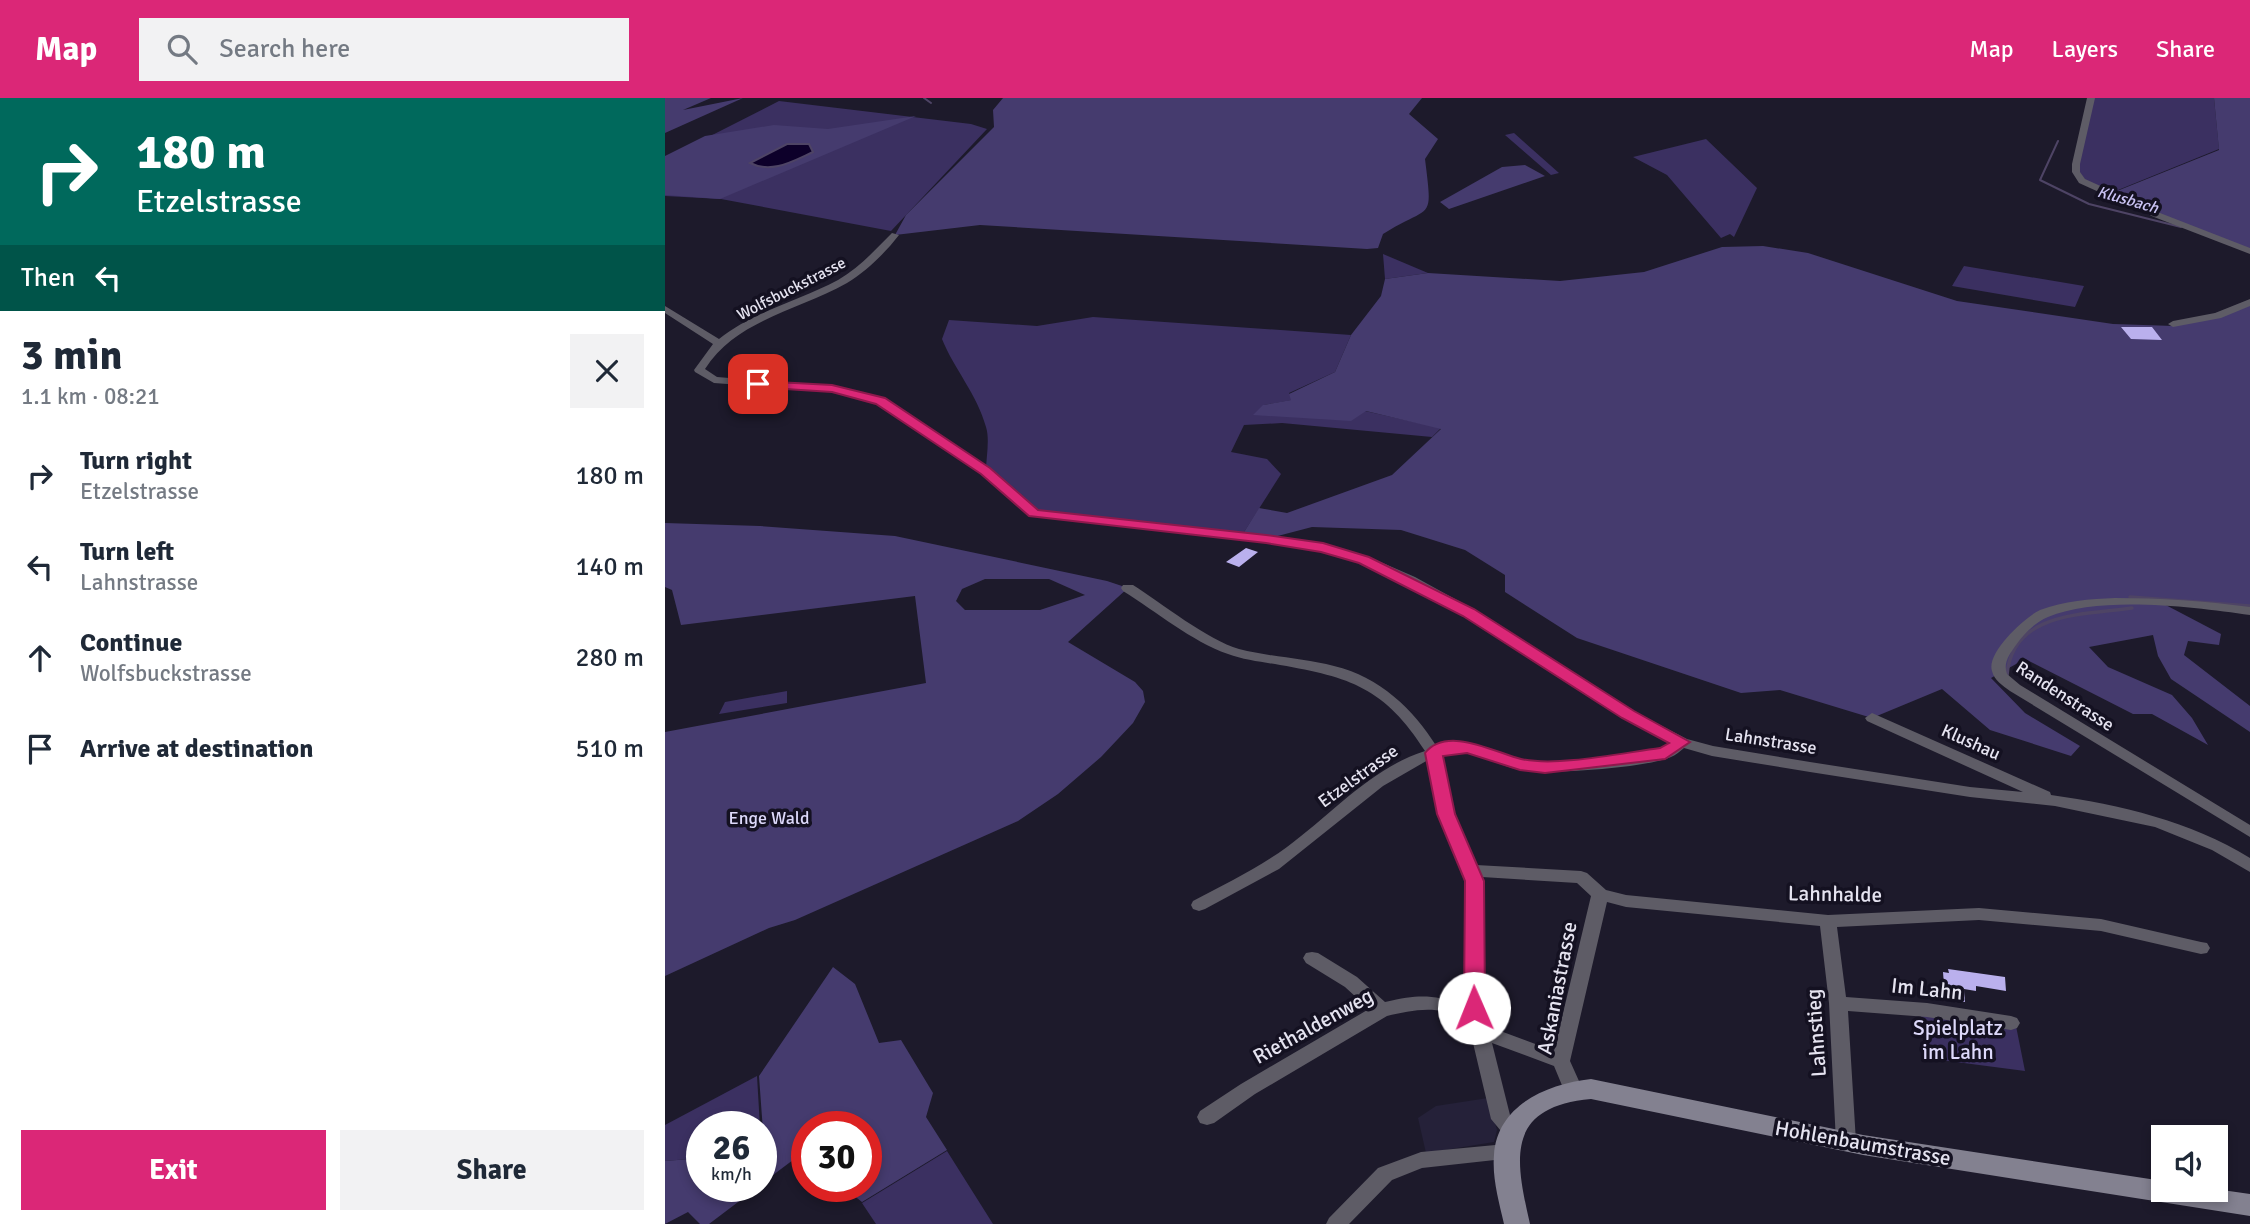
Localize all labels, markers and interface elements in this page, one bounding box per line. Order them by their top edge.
search box [139,18,629,81]
text: Map [35,29,97,70]
icon: search [163,30,201,68]
text: Search here [219,33,350,65]
text: Map [1969,34,2014,64]
text: Layers [2052,34,2118,64]
text: Share [2156,34,2215,64]
text: 180 m [136,122,266,182]
icon: right [21,126,112,217]
text: Etzelstrasse [136,182,302,221]
water label: Klusbach [2095,182,2162,219]
street label: Wolfsbuckstrasse [734,253,849,325]
icon: left [89,259,127,297]
text: Then [21,262,75,294]
text: 3 min [21,330,122,381]
button: close [570,334,644,408]
pin [728,354,788,414]
icon: arrive [739,365,777,403]
text: 1.1 km · 08:21 [21,382,160,411]
text: Turn right [80,445,192,477]
icon: right [21,457,59,495]
text: 180 m [575,460,644,492]
text: Etzelstrasse [80,477,199,506]
text: Turn left [80,536,174,568]
icon: left [21,548,59,586]
text: 140 m [575,551,644,583]
text: Lahnstrasse [80,568,198,597]
text: Continue [80,627,182,659]
icon: ahead [21,639,59,677]
text: 280 m [575,642,644,674]
street label: Randenstrasse [2012,656,2118,736]
text: Wolfsbuckstrasse [80,659,252,688]
street label: Klushau [1938,719,2004,765]
street label: Lahnstrasse [1724,723,1818,759]
icon: arrive [21,730,59,768]
text: Arrive at destination [80,733,313,765]
text: 510 m [575,733,644,765]
street label: Etzelstrasse [1314,740,1402,812]
park label: Enge Wald [729,807,809,829]
street label: Lahnhalde [1788,880,1882,908]
street label: Askaniastrasse [1531,919,1583,1057]
position arrow [1437,971,1511,1045]
street label: Im Lahn [1890,972,1964,1006]
street label: Riethaldenweg [1248,982,1378,1070]
street label: Lahnstieg [1800,988,1832,1078]
park label: Spielplatz im Lahn [1913,1015,2003,1065]
speed limit sign: 30 [791,1111,882,1202]
street label: Hohlenbaumstrasse [1773,1115,1953,1171]
map controls [2151,1125,2228,1202]
button: sound [2151,1125,2228,1202]
text: 26 [713,1126,750,1169]
button: Exit [21,1130,326,1210]
button: Share [340,1130,644,1210]
text: km/h [711,1163,752,1185]

